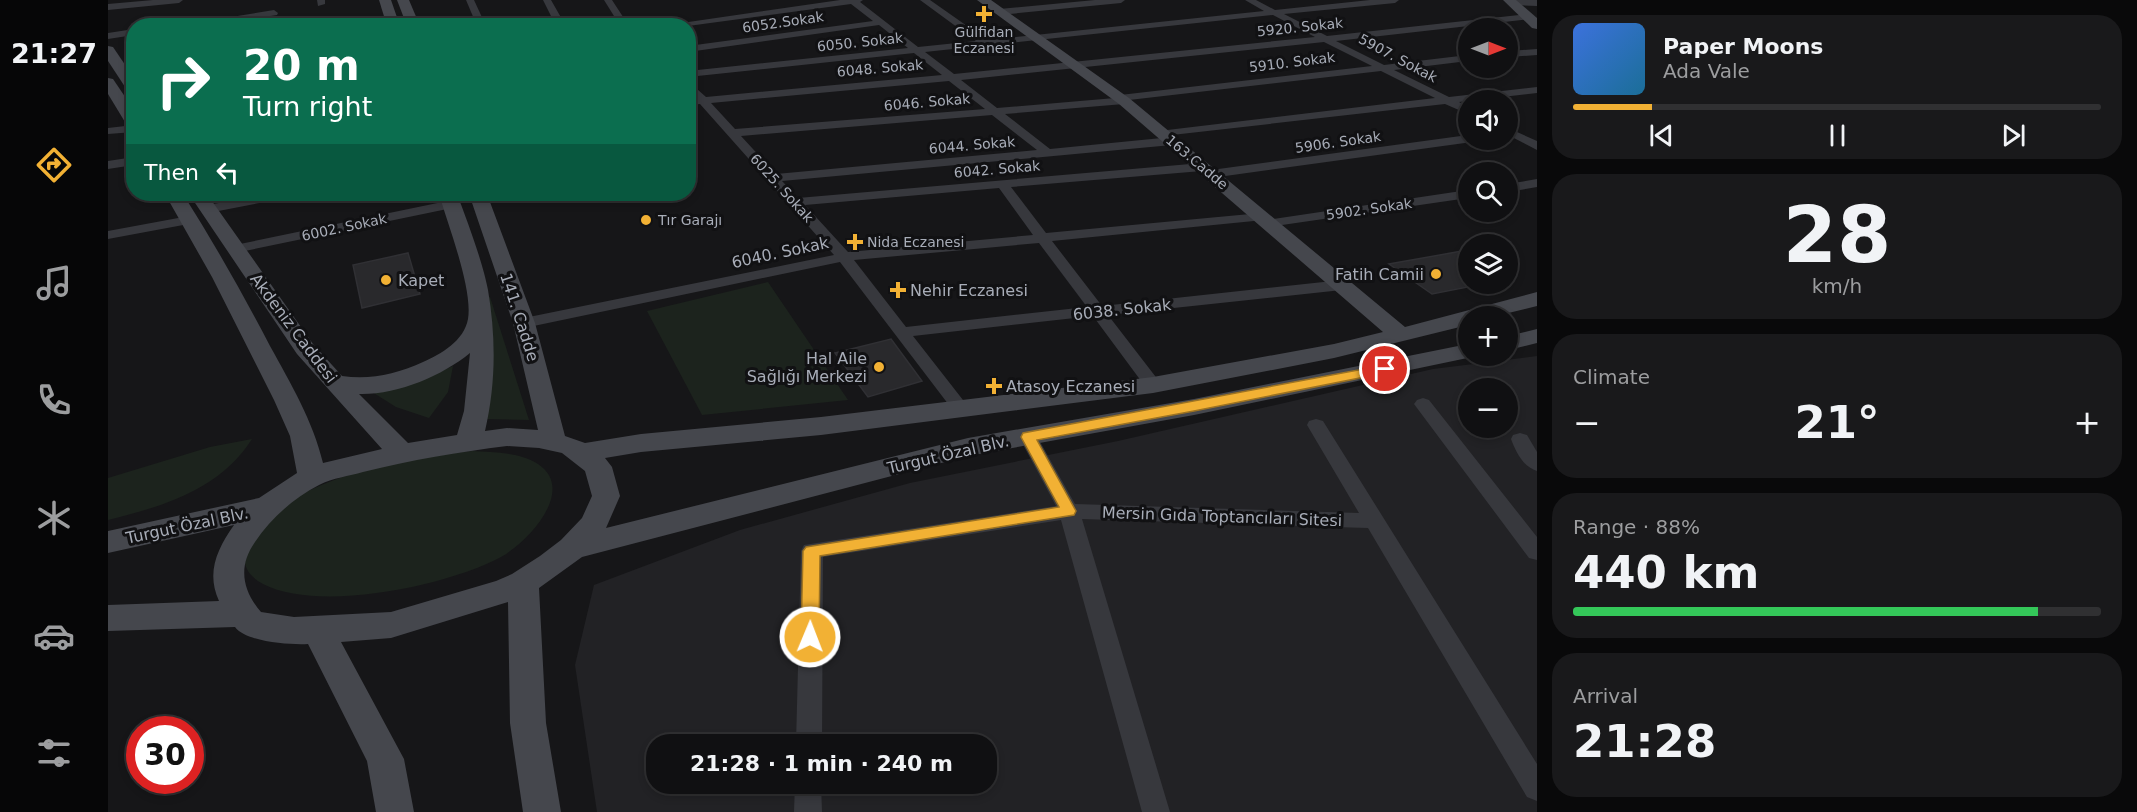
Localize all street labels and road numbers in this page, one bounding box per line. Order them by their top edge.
street label: 6052.Sokak [741,8,826,36]
street label: 5920. Sokak [1256,14,1345,39]
street label: 6050. Sokak [816,29,905,54]
street label: 5907. Sokak [1356,31,1441,86]
street label: 5910. Sokak [1248,49,1337,75]
street label: 6048. Sokak [836,56,925,80]
street label: 6046. Sokak [883,90,972,114]
street label: 5906. Sokak [1294,128,1383,156]
street label: 163.Cadde [1163,131,1231,193]
street label: 6044. Sokak [928,133,1017,157]
street label: 6025. Sokak [747,150,817,226]
street label: 6042. Sokak [953,157,1042,181]
street label: 5902. Sokak [1325,195,1414,223]
street label: 6002. Sokak [300,210,389,244]
street label: 6040. Sokak [730,233,831,272]
street label: Akdeniz Caddesi [246,270,341,387]
street label: 141. Cadde [496,271,543,364]
street label: 6038. Sokak [1072,295,1173,324]
street label: Turgut Özal Blv. [884,431,1011,478]
street label: Turgut Özal Blv. [123,503,250,548]
street label: Mersin Gıda Toptancıları Sitesi [1101,503,1342,530]

